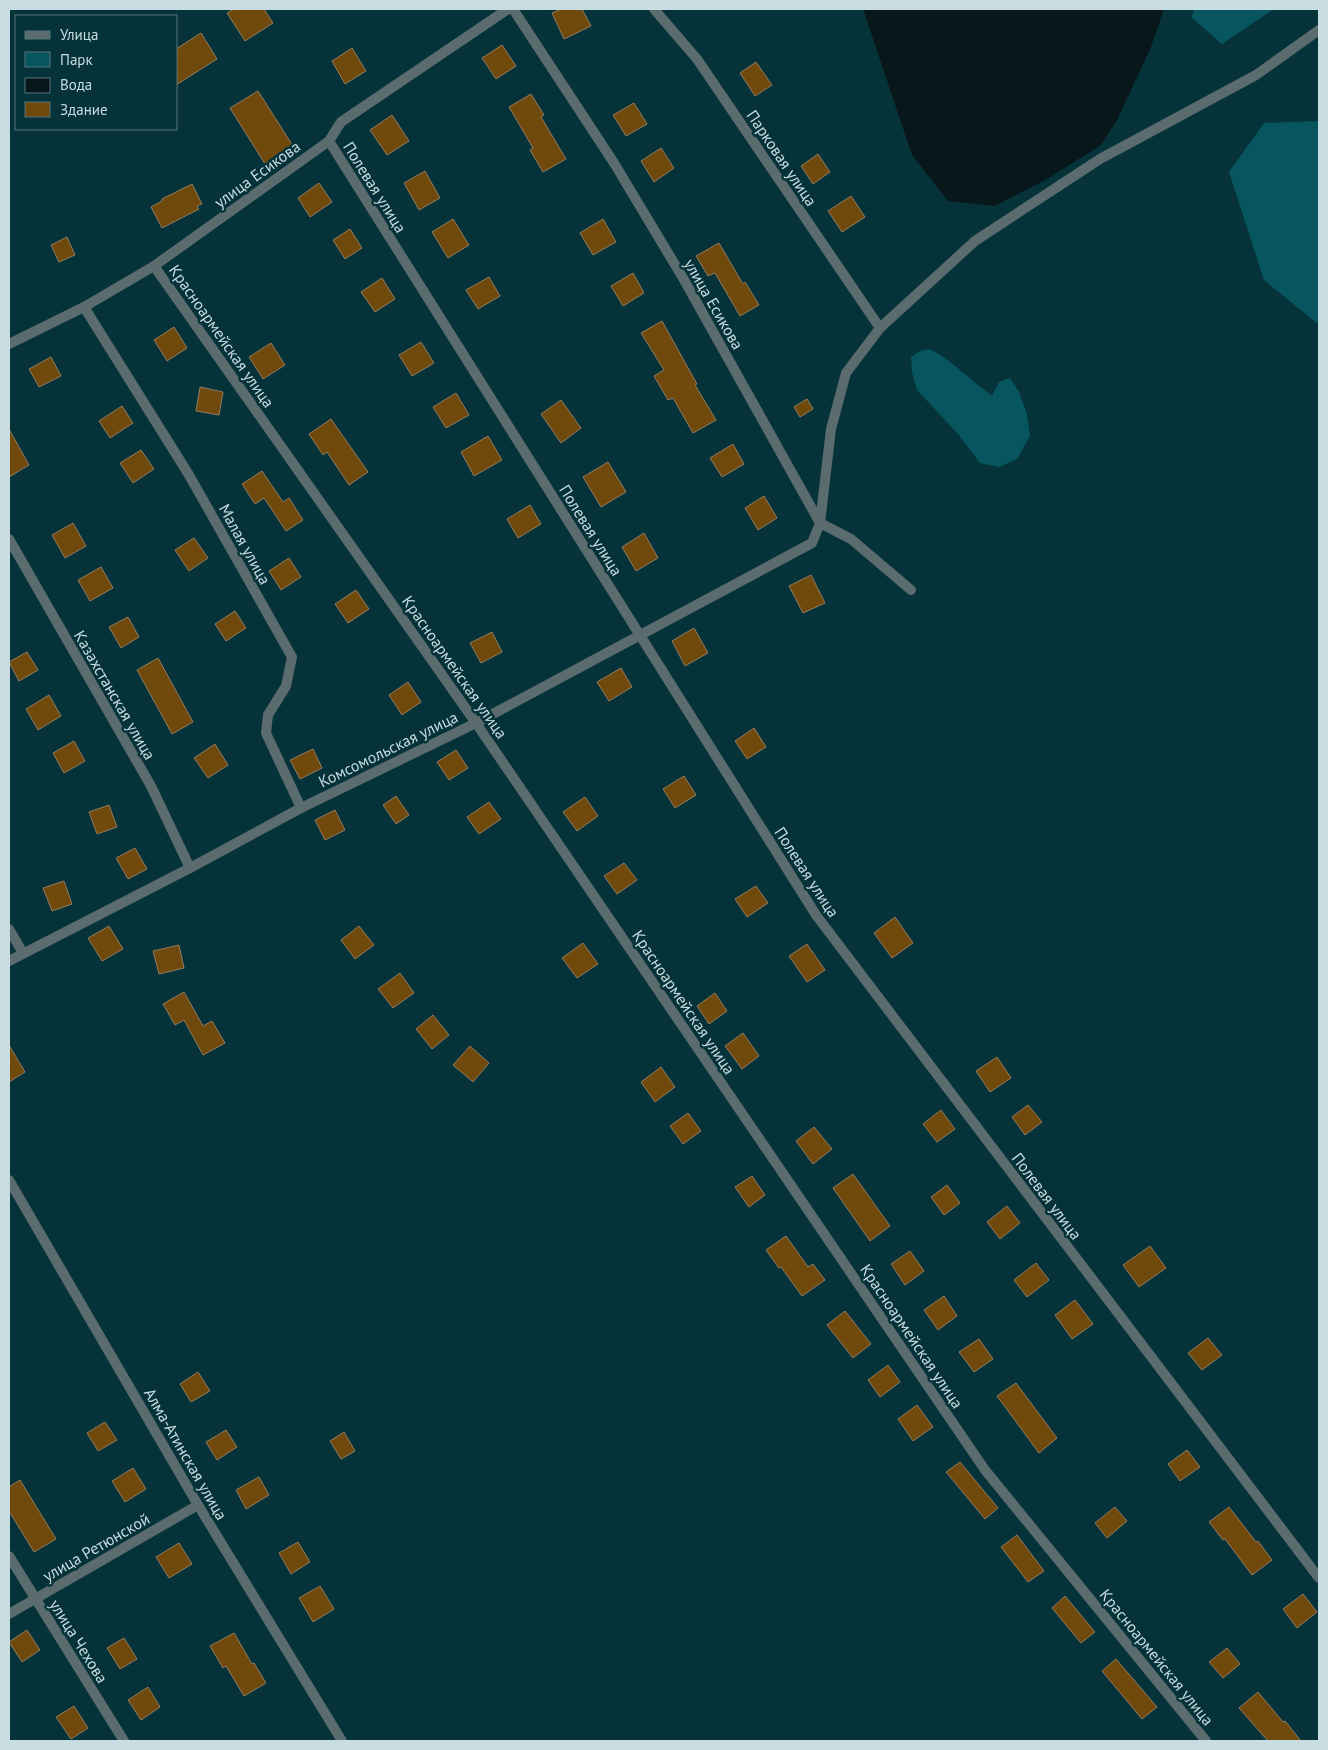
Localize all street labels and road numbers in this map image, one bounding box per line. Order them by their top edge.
street label: Парковая улица [742,106,822,210]
street label: улица Есикова [210,136,304,212]
street label: Полевая улица [339,138,411,236]
street label: улица Есикова [680,255,748,353]
street label: Красноармейская улица [165,261,279,411]
street label: Полевая улица [555,481,627,579]
street label: Малая улица [215,500,275,588]
street label: Красноармейская улица [398,592,512,742]
street label: Казахстанская улица [70,627,160,763]
street label: Комсомольская улица [315,707,461,791]
street label: Полевая улица [770,823,844,921]
street label: Красноармейская улица [628,926,740,1078]
street label: Полевая улица [1008,1149,1086,1243]
street label: Красноармейская улица [856,1260,968,1412]
street label: Алма-Атинская улица [140,1385,232,1523]
street label: улица Ретюнской [39,1508,153,1586]
street label: Красноармейская улица [1096,1585,1218,1729]
street label: улица Чехова [45,1595,113,1687]

